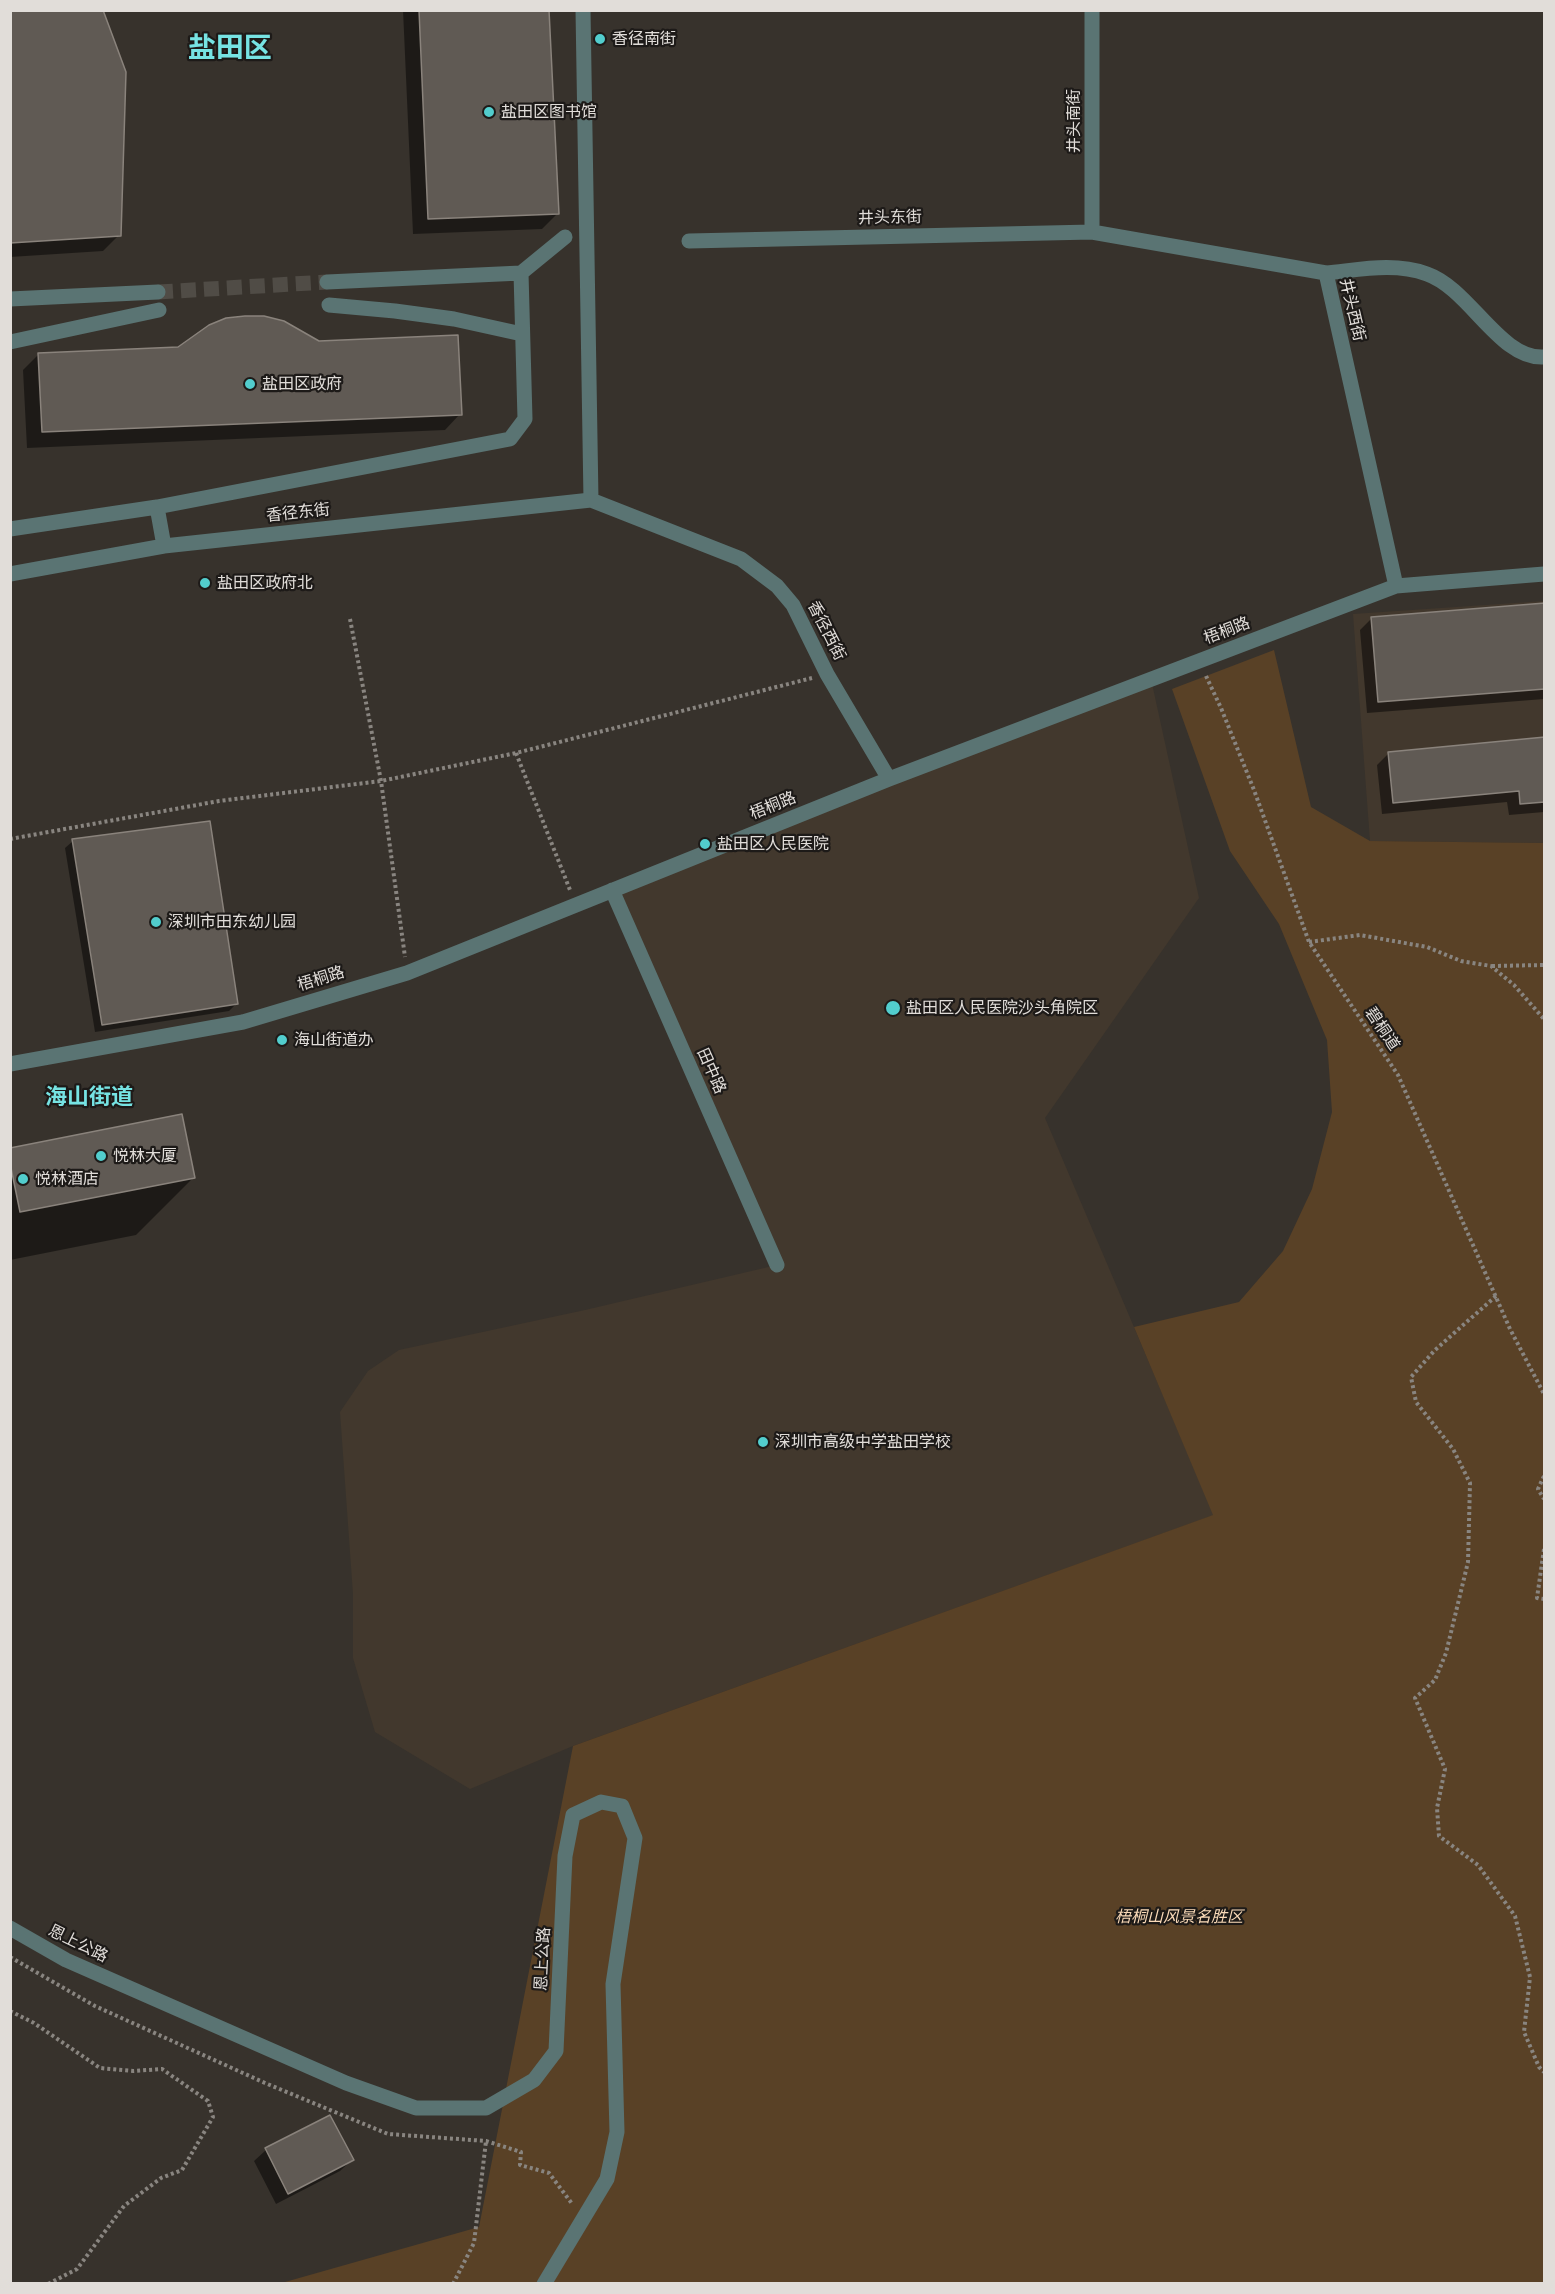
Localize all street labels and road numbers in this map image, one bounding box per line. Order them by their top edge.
street label: 井头南街 [1064,89,1084,153]
street label: 井头东街 [858,208,922,228]
street label: 井头西街 [1335,277,1369,343]
street label: 香径东街 [265,500,331,526]
street label: 香径西街 [803,598,849,664]
street label: 梧桐路 [1201,613,1253,649]
street label: 梧桐路 [747,788,799,824]
street label: 梧桐路 [295,963,347,995]
street label: 碧桐道 [1361,1004,1403,1054]
street label: 田中路 [692,1045,730,1097]
street label: 恩上公路 [45,1921,111,1967]
street label: 恩上公路 [532,1927,554,1991]

